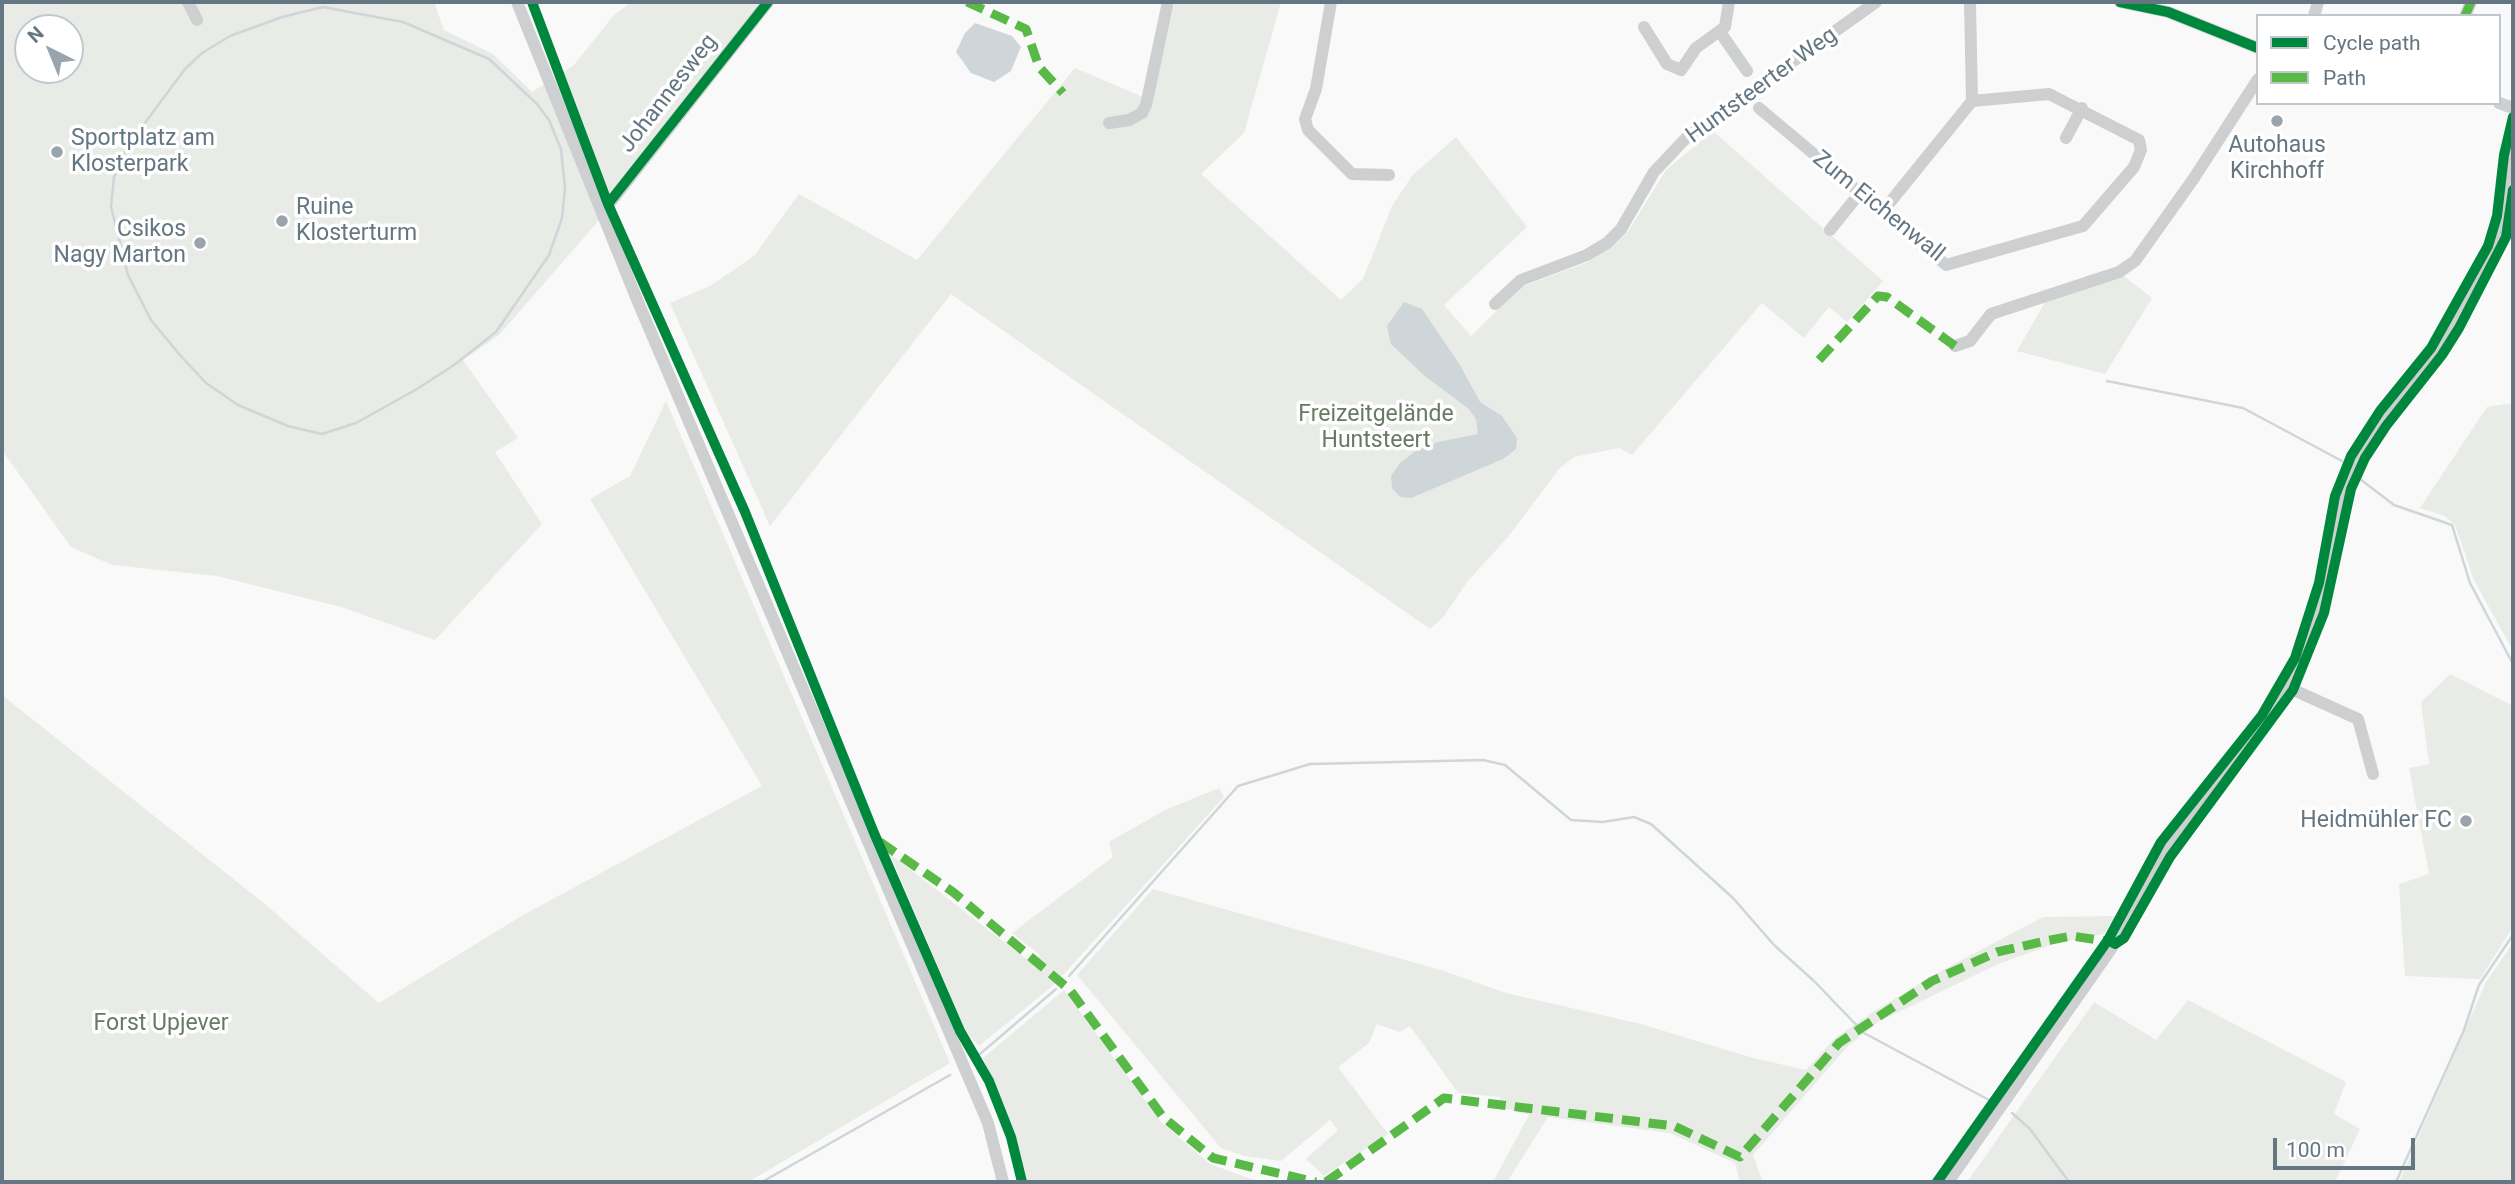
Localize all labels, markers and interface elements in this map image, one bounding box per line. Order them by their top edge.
north arrow [14,14,84,84]
legend [2256,14,2501,105]
text: N [23,22,48,48]
street label: Huntsteerter Weg [1681,22,1843,150]
street label: Johannesweg [614,29,724,159]
text: Cycle path [2323,31,2421,55]
text: Path [2323,66,2366,90]
marker: Autohaus Kirchhoff [2269,113,2285,129]
place label: Sportplatz am Klosterpark [71,125,215,179]
place label: Autohaus Kirchhoff [2228,132,2326,186]
marker: Sportplatz am Klosterpark [49,144,65,160]
street label: Zum Eichenwall [1807,145,1949,269]
place label: Ruine Klosterturm [296,194,417,248]
marker: Ruine Klosterturm [274,213,290,229]
place label: Csikos Nagy Marton [54,216,186,270]
marker: Csikos Nagy Marton [192,235,208,251]
park label: Freizeitgelände Huntsteert [1298,401,1454,455]
place label: Heidmühler FC [2300,807,2452,835]
marker: Heidmühler FC [2458,813,2474,829]
park label: Forst Upjever [94,1010,228,1038]
scale bar [2277,1124,2419,1168]
text: 100 m [2286,1138,2345,1162]

